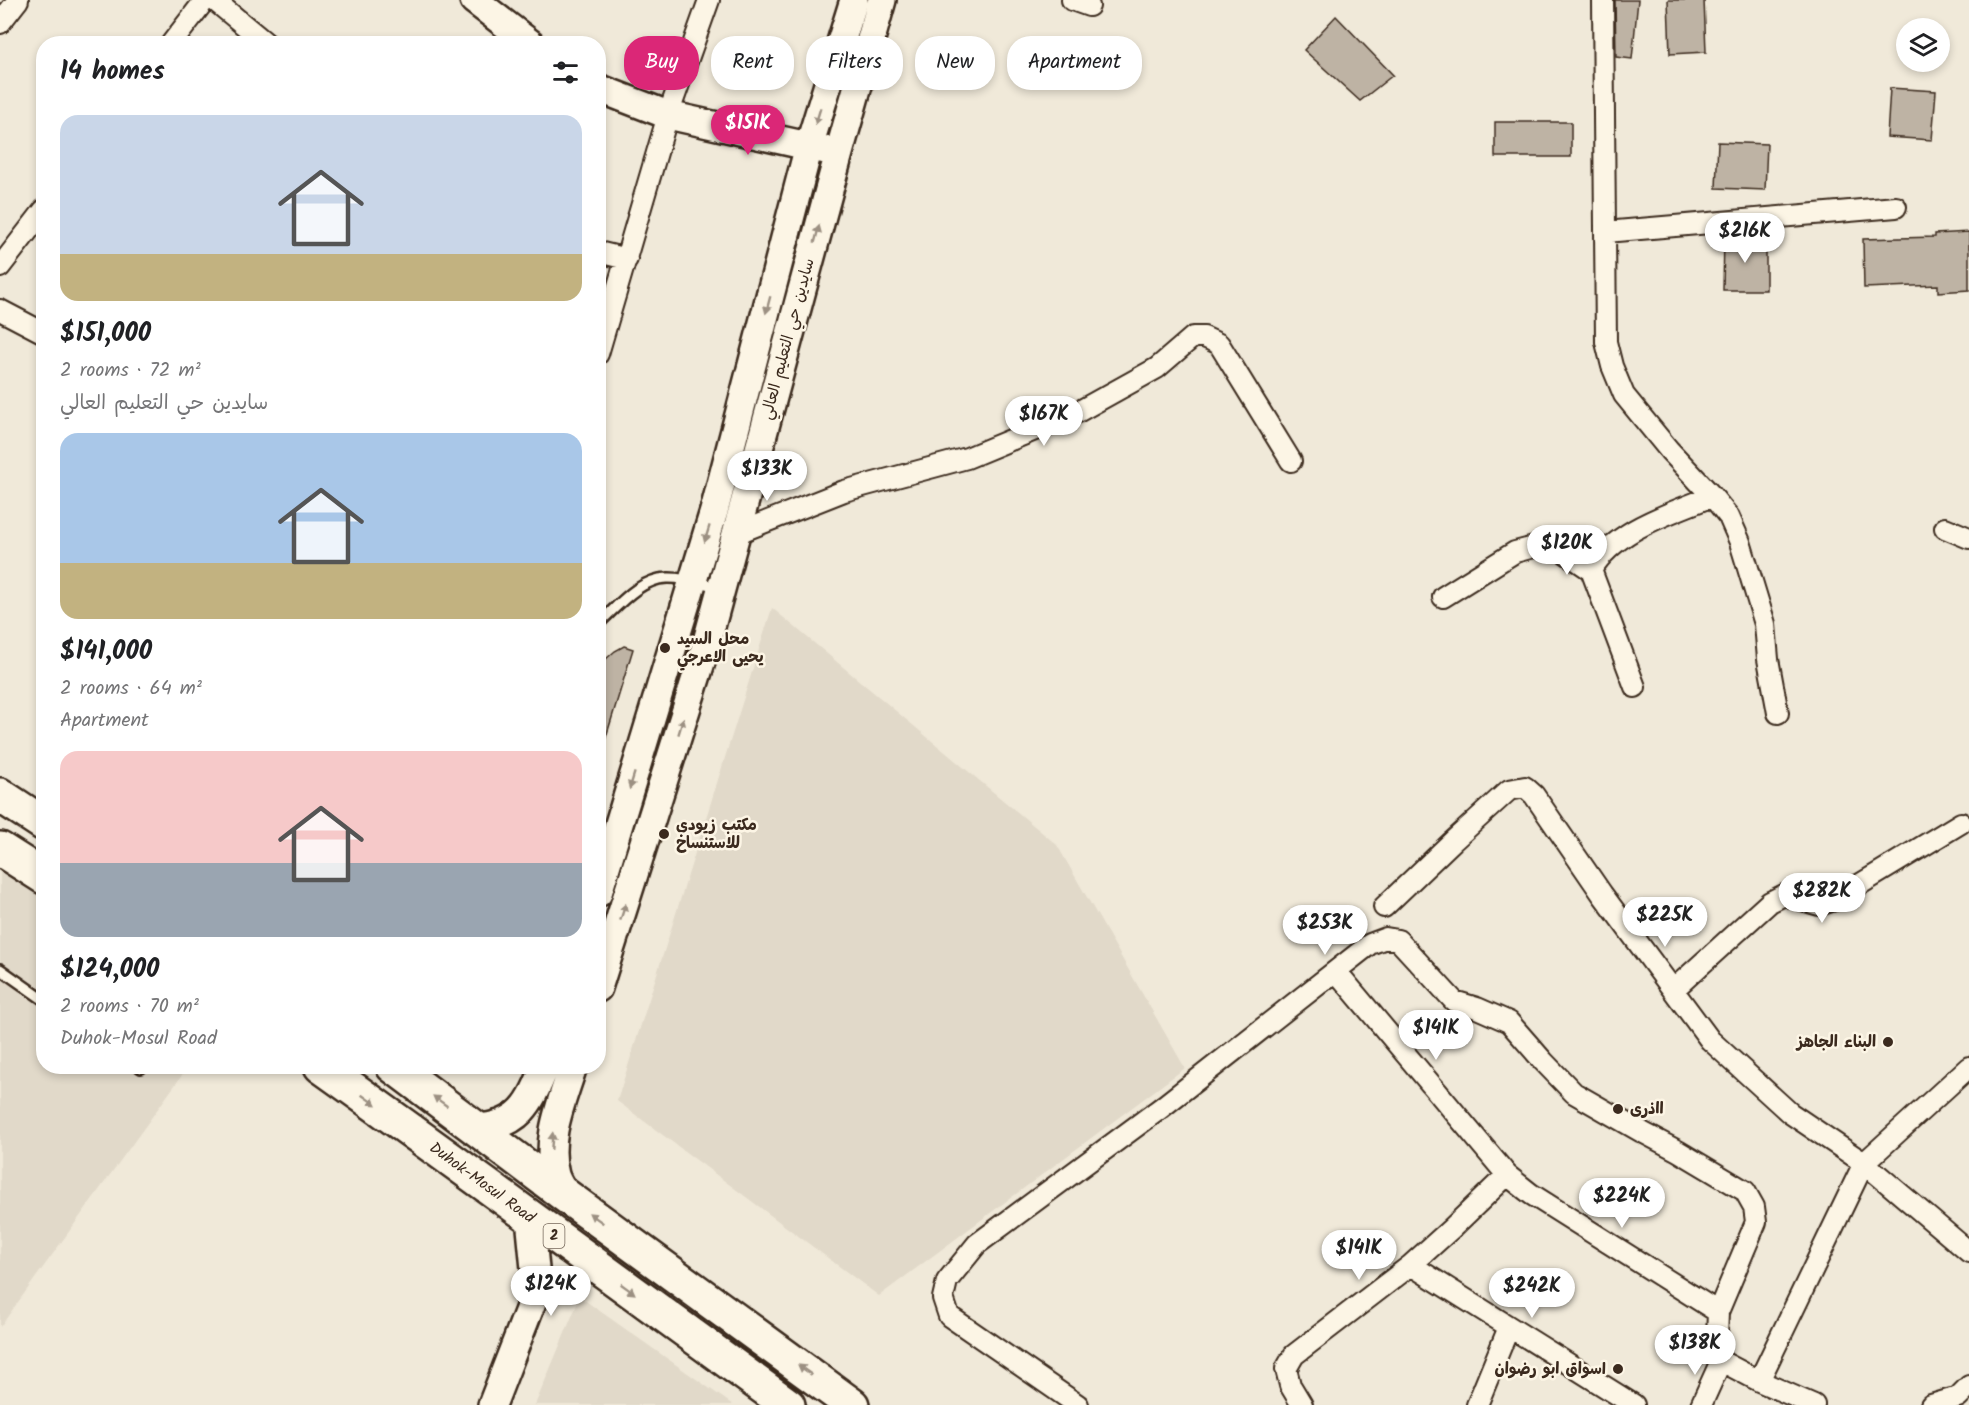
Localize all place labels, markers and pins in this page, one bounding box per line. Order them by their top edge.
pin: $151K [706,105,790,156]
pin: $216K [1703,213,1787,264]
pin: $167K [1002,396,1086,447]
pin: $133K [725,451,809,502]
pin: $120K [1525,525,1609,576]
place label: محل السيد يحيى الاعرجي [677,627,764,671]
marker: محل السيد يحيى الاعرجي [658,641,672,655]
place label: مكتب زيودي للاستنساخ [676,813,757,856]
marker: مكتب زيودي للاستنساخ [657,827,671,841]
pin: $282K [1780,873,1864,924]
pin: $225K [1623,897,1707,948]
pin: $253K [1283,905,1367,956]
pin: $141K [1394,1010,1478,1061]
place label: البناء الجاهز [1795,1030,1876,1055]
marker: البناء الجاهز [1881,1035,1895,1049]
place label: ااذرى [1630,1097,1664,1122]
marker: ااذرى [1611,1102,1625,1116]
pin: $224K [1580,1178,1664,1229]
pin: $141K [1317,1230,1401,1281]
pin: $124K [509,1266,593,1317]
pin: $242K [1490,1268,1574,1319]
pin: $138K [1653,1325,1737,1376]
place label: اسواق ابو رضوان [1494,1357,1606,1382]
marker: اسواق ابو رضوان [1611,1362,1625,1376]

